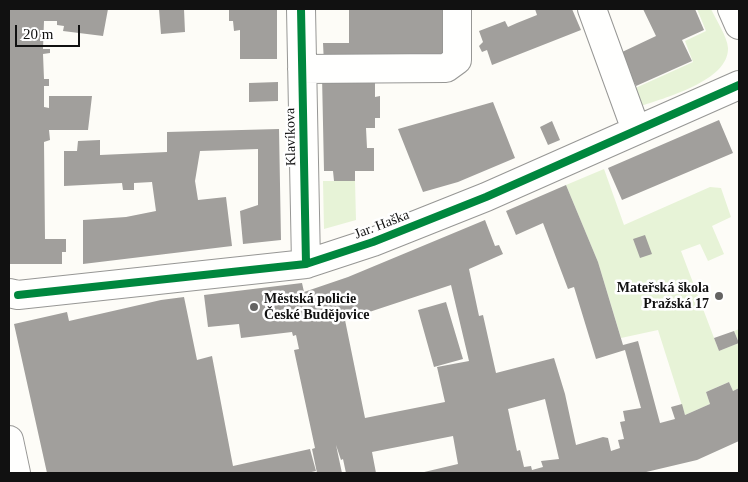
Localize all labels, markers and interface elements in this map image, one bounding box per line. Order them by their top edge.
scale bar [18,15,82,47]
text: 20 m [23,26,53,42]
street label: Klavíkova [282,108,300,166]
street label: Jar. Haška [352,207,412,243]
place label: Mateřská škola Pražská 17 [617,280,709,312]
marker: Mateřská škola Pražská 17 [713,290,725,302]
place label: Městská policie České Budějovice [264,291,369,324]
marker: Městská policie České Budějovice [248,301,260,313]

